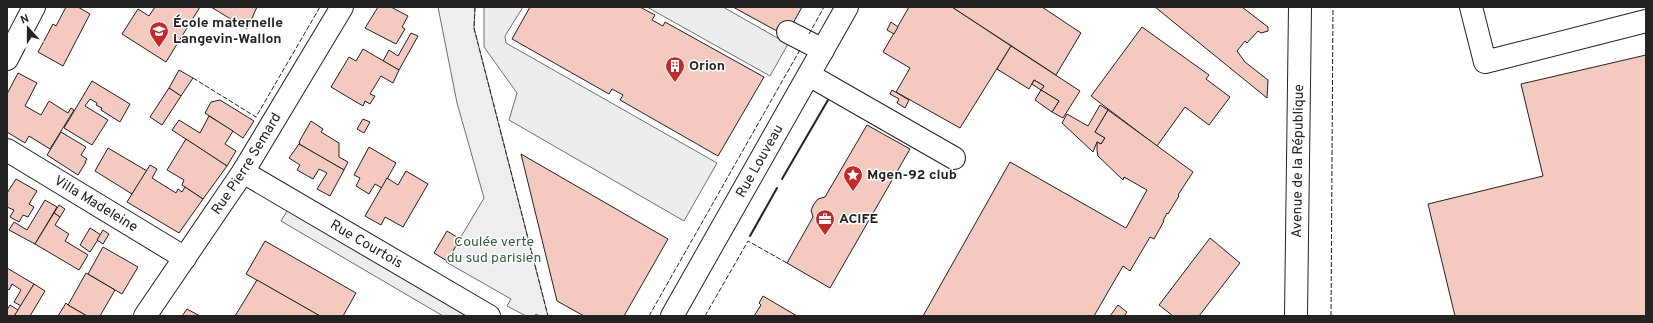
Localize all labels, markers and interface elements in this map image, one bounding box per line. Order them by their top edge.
north arrow [8,8,48,48]
text: N [19,12,31,28]
place label: École maternelle Langevin-Wallon [173,14,283,48]
school or university icon: École maternelle Langevin-Wallon [148,20,170,48]
building icon: Orion [664,55,686,83]
place label: Orion [689,58,725,75]
street label: Avenue de la République [1289,84,1308,238]
street label: Rue Pierre Semard [208,110,285,218]
street label: Rue Louveau [732,122,787,201]
place icon: Mgen-92 club [842,164,864,192]
place label: Mgen-92 club [867,167,957,184]
street label: Villa Madeleine [51,172,141,236]
office icon: ACIFE [814,208,836,236]
place label: ACIFE [839,211,878,228]
street label: Rue Courtois [327,216,406,272]
park label: Coulée verte du sud parisien [447,234,541,267]

